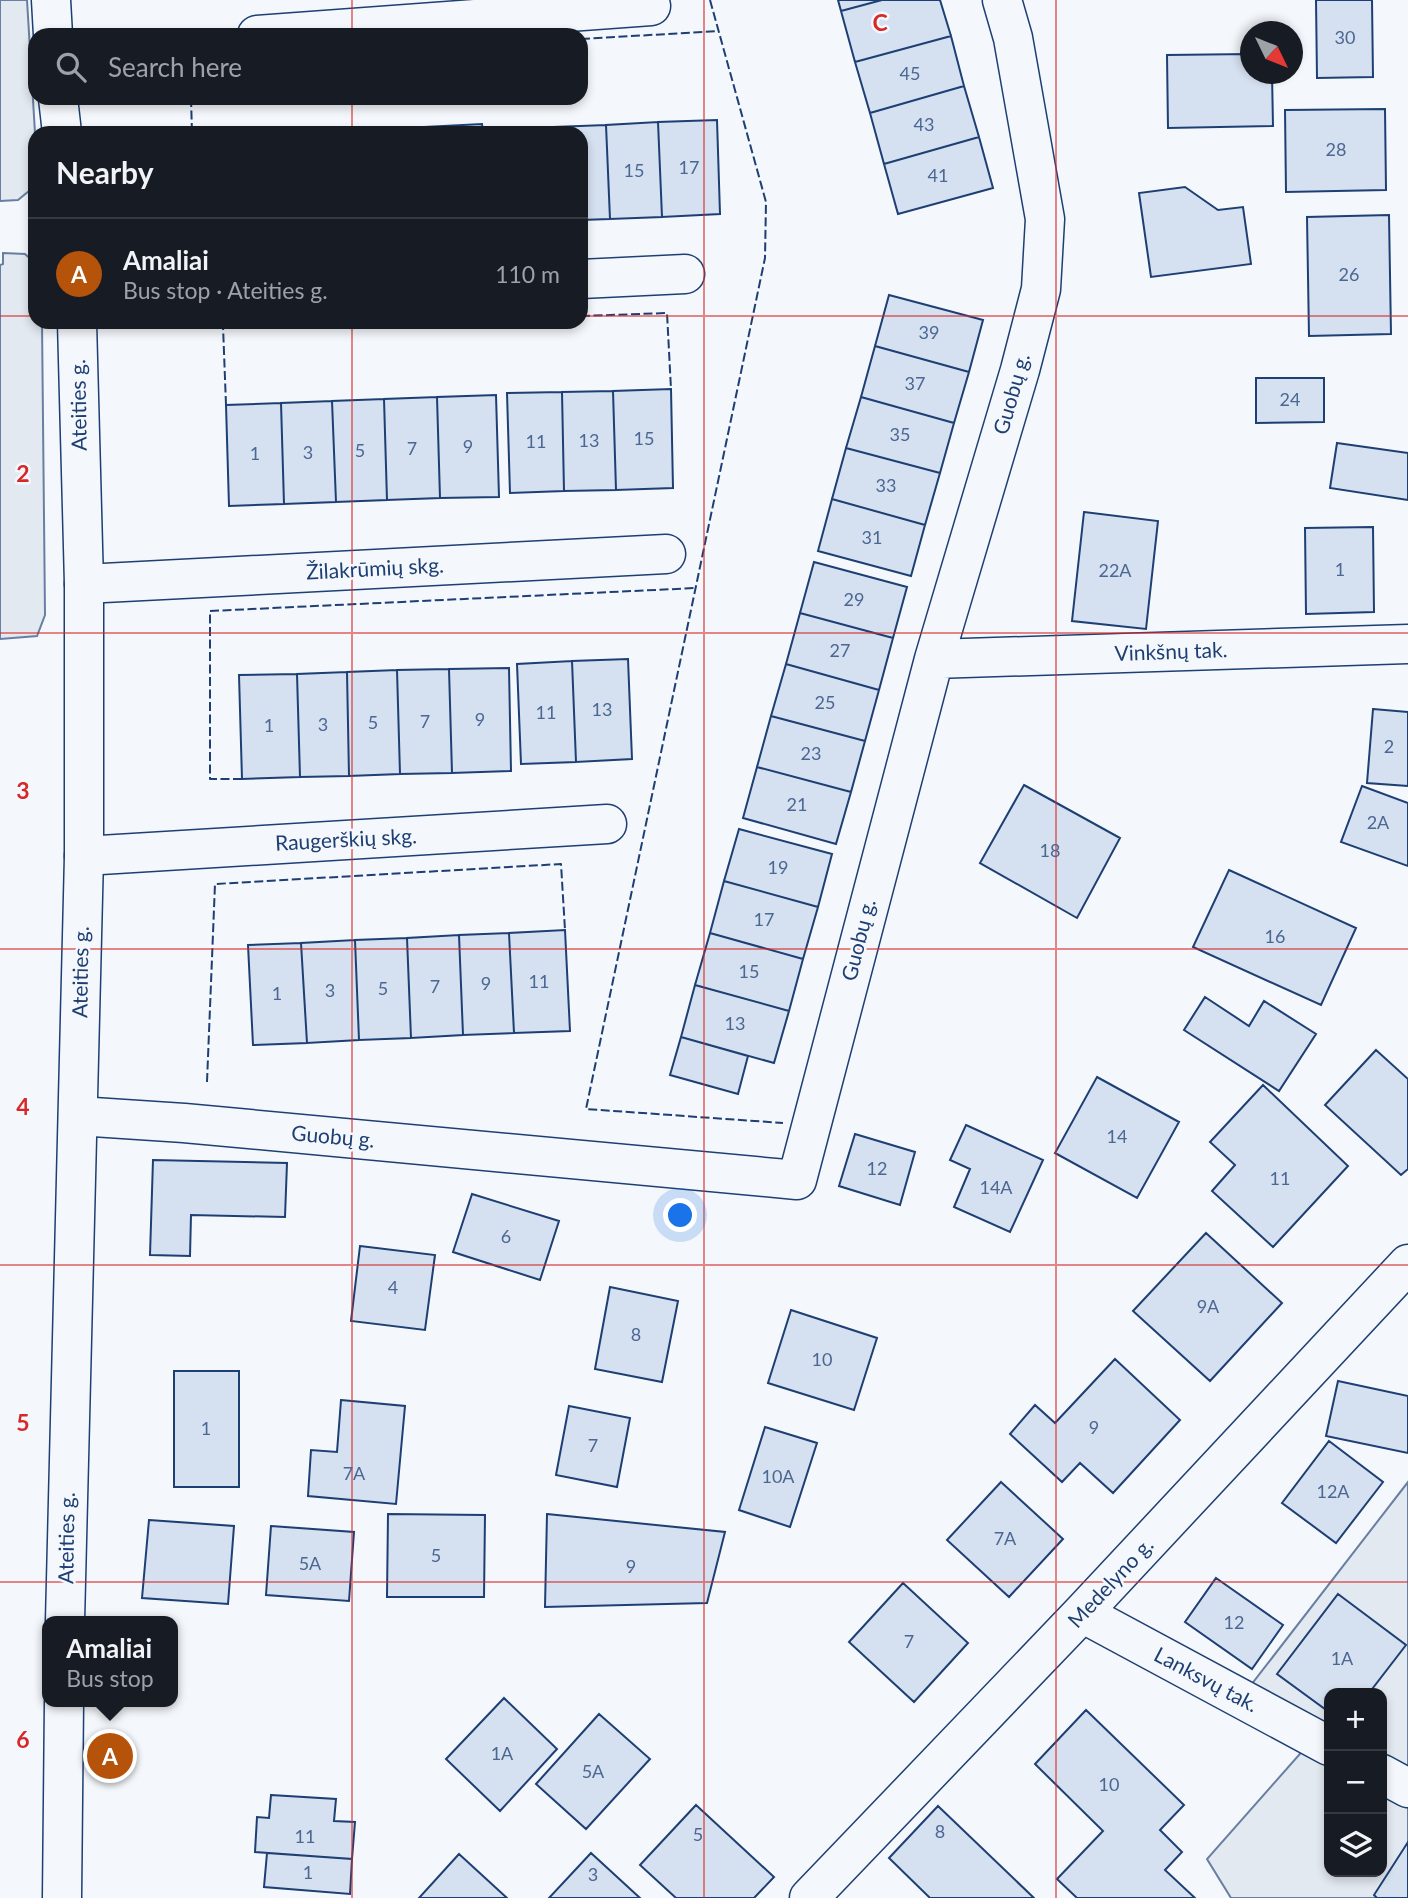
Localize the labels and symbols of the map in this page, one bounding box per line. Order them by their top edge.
text: C [872,8,888,36]
north arrow [1240,21,1303,84]
house number: 30 [1335,26,1355,48]
house number: 45 [900,62,920,84]
house number: 43 [914,113,934,135]
house number: 28 [1326,138,1346,160]
house number: 17 [679,156,699,178]
house number: 15 [624,159,644,181]
house number: 41 [928,164,948,186]
house number: 26 [1339,263,1359,285]
house number: 39 [919,321,939,343]
street label: Guobų g. [987,350,1034,437]
street label: Ateities g. [64,359,91,451]
house number: 37 [905,372,925,394]
house number: 24 [1280,388,1300,410]
house number: 35 [890,423,910,445]
house number: 15 [634,427,654,449]
house number: 13 [579,429,599,451]
house number: 11 [526,430,546,452]
house number: 9 [463,435,473,457]
house number: 7 [407,437,417,459]
house number: 5 [355,439,365,461]
house number: 3 [303,441,313,463]
house number: 1 [250,442,260,464]
text: 2 [16,459,30,487]
house number: 33 [876,474,896,496]
house number: 31 [862,526,882,548]
street label: Žilakrūmių skg. [305,551,445,584]
house number: 1 [1335,558,1345,580]
house number: 22A [1098,559,1132,581]
house number: 29 [844,588,864,610]
street label: Vinkšnų tak. [1114,636,1228,665]
house number: 27 [830,639,850,661]
house number: 25 [815,691,835,713]
house number: 13 [592,698,612,720]
house number: 11 [536,701,556,723]
house number: 9 [475,708,485,730]
house number: 7 [420,710,430,732]
house number: 5 [368,711,378,733]
house number: 3 [318,713,328,735]
house number: 1 [264,714,274,736]
house number: 2 [1384,735,1394,757]
house number: 23 [801,742,821,764]
text: 3 [16,776,30,804]
house number: 21 [787,793,807,815]
house number: 2A [1367,811,1390,833]
street label: Raugerškių skg. [274,822,418,855]
house number: 18 [1040,839,1060,861]
house number: 19 [768,856,788,878]
street label: Guobų g. [835,896,880,983]
house number: 17 [754,908,774,930]
house number: 16 [1265,925,1285,947]
street label: Ateities g. [66,926,93,1018]
house number: 15 [739,960,759,982]
house number: 11 [529,970,549,992]
house number: 9 [481,972,491,994]
house number: 7 [430,975,440,997]
house number: 5 [378,977,388,999]
house number: 3 [325,979,335,1001]
house number: 1 [272,982,282,1004]
house number: 13 [725,1012,745,1034]
text: 4 [16,1092,30,1120]
street label: Guobų g. [290,1119,376,1152]
house number: 14 [1107,1125,1127,1147]
house number: 12 [867,1157,887,1179]
house number: 11 [1270,1167,1290,1189]
house number: 14A [979,1176,1013,1198]
your location [663,1198,697,1232]
house number: 6 [501,1225,511,1247]
house number: 4 [388,1276,398,1298]
house number: 9A [1197,1295,1220,1317]
house number: 8 [631,1323,641,1345]
house number: 10 [812,1348,832,1370]
text: 5 [16,1408,30,1436]
house number: 9 [1089,1416,1099,1438]
house number: 1 [201,1417,211,1439]
house number: 7 [588,1434,598,1456]
house number: 7A [343,1462,366,1484]
house number: 10A [761,1465,795,1487]
house number: 12A [1316,1480,1350,1502]
street label: Ateities g. [52,1492,79,1584]
house number: 7A [994,1527,1017,1549]
street label: Medelyno g. [1062,1532,1158,1632]
house number: 5 [431,1544,441,1566]
house number: 5A [299,1552,322,1574]
house number: 9 [626,1555,636,1577]
house number: 12 [1224,1611,1244,1633]
house number: 7 [904,1630,914,1652]
street label: Lanksvų tak. [1150,1641,1263,1716]
house number: 1A [1331,1647,1354,1669]
text: 6 [16,1725,30,1753]
pin: A [87,1730,133,1782]
house number: 1A [491,1742,514,1764]
house number: 5A [582,1760,605,1782]
house number: 10 [1099,1773,1119,1795]
house number: 8 [935,1820,945,1842]
house number: 5 [693,1823,703,1845]
house number: 11 [295,1825,315,1847]
house number: 1 [303,1861,313,1883]
house number: 3 [588,1863,598,1885]

